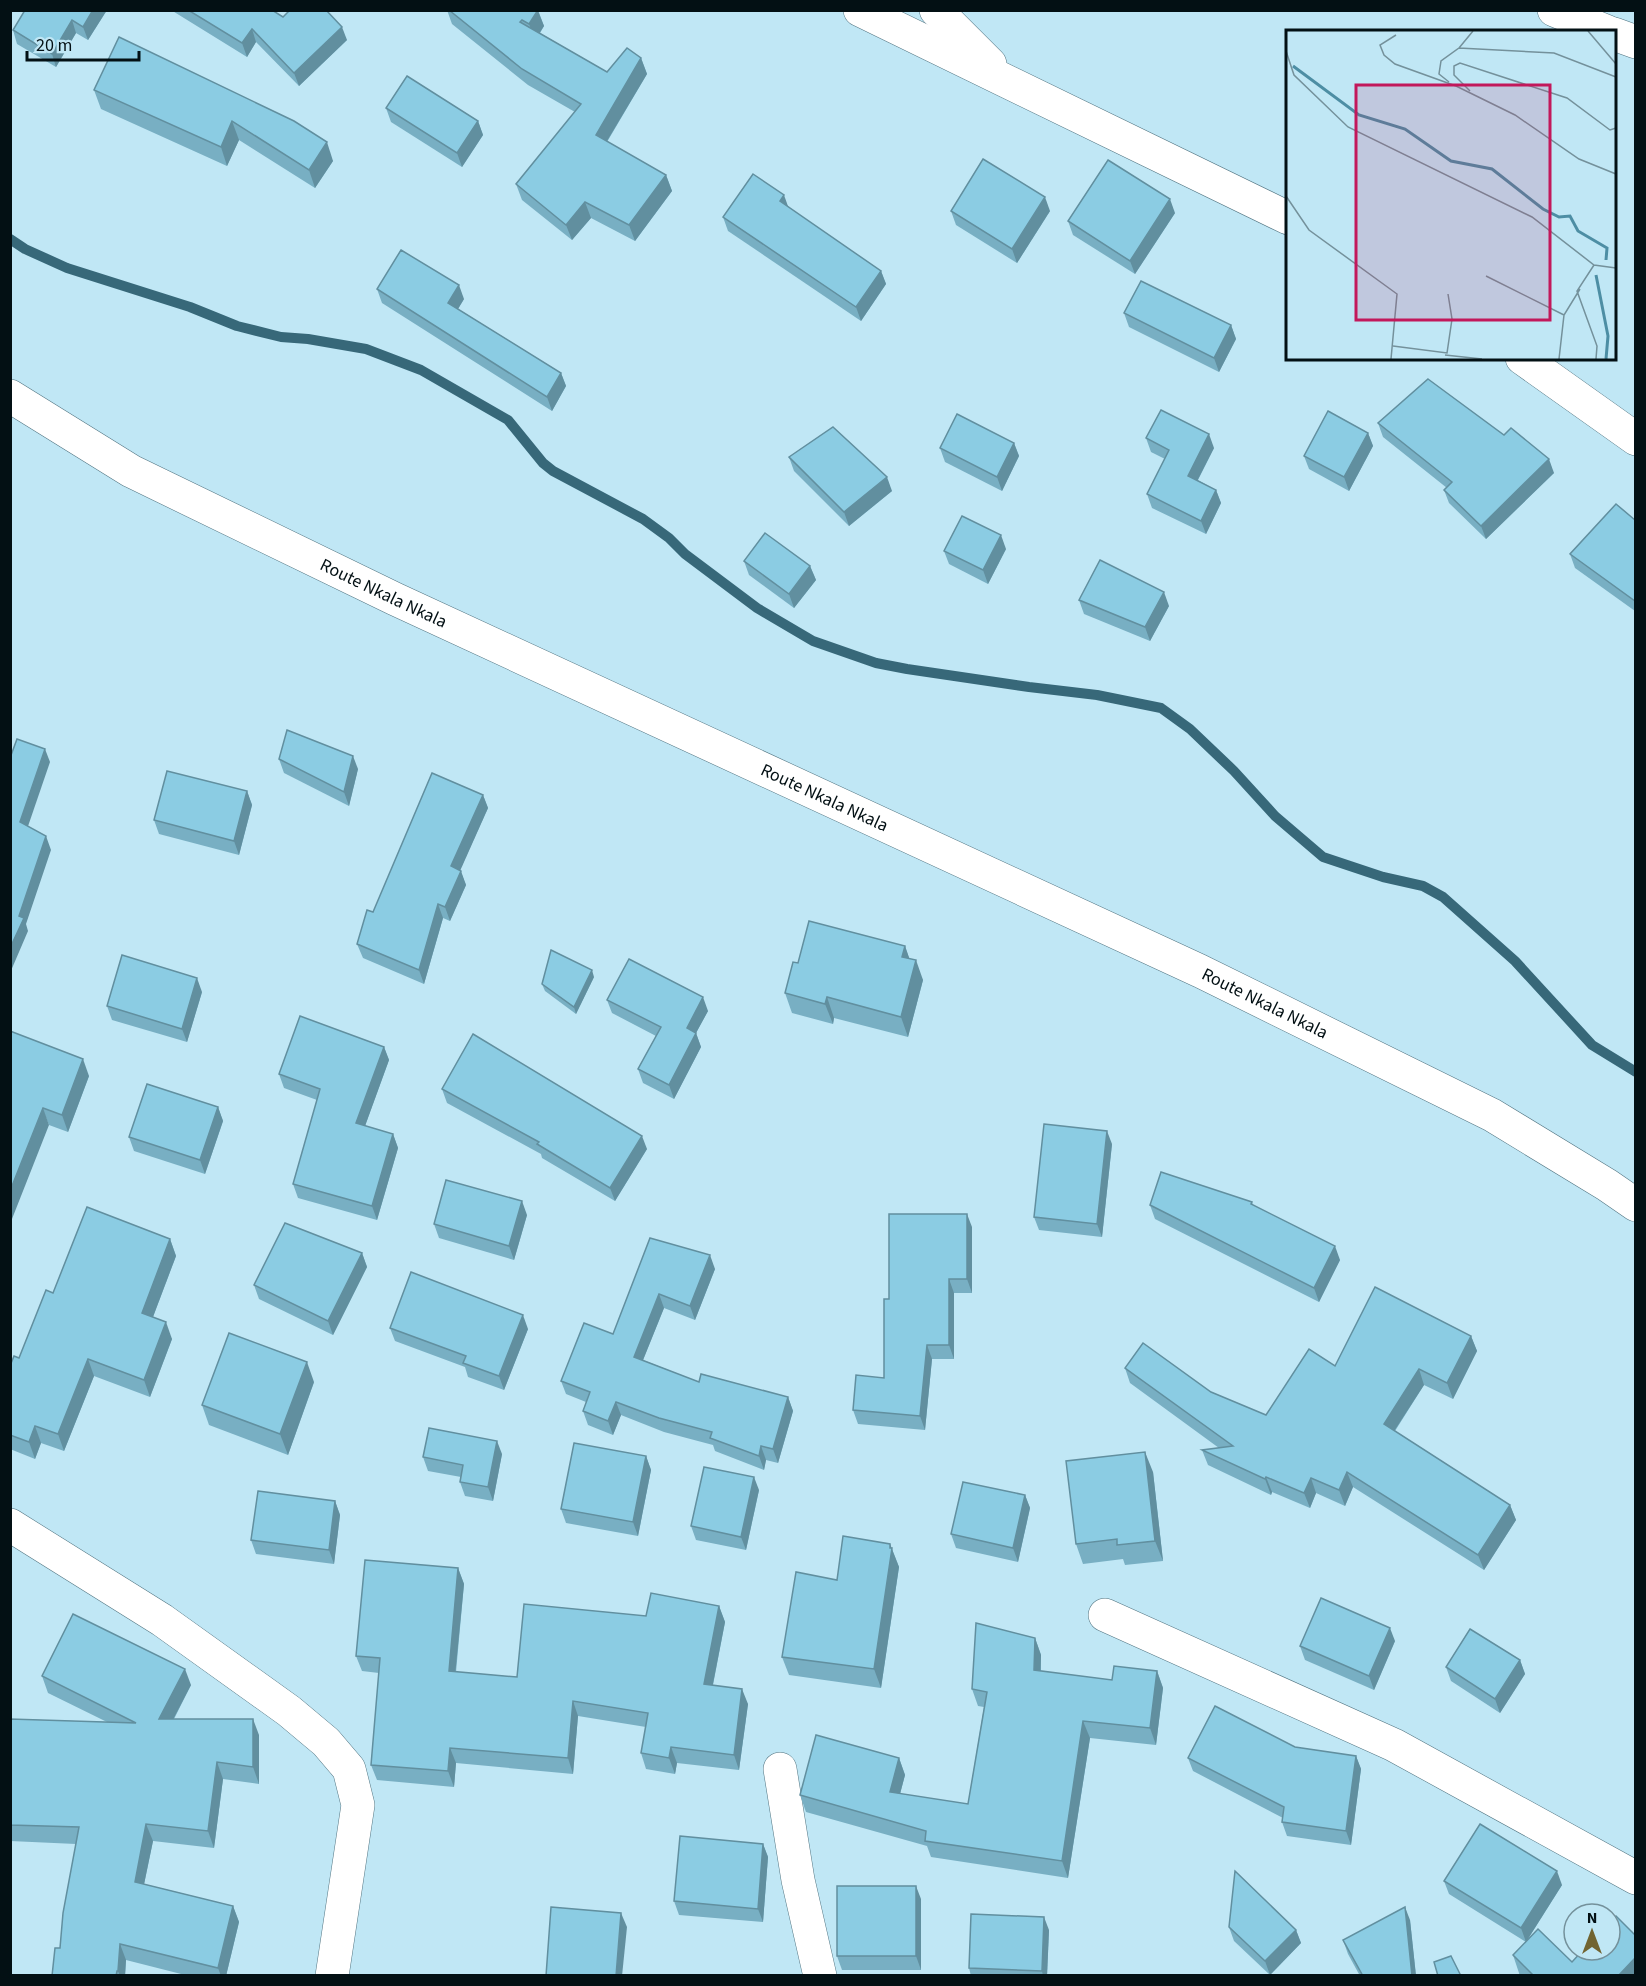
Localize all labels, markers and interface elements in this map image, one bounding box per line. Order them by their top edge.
scale bar [27,24,140,62]
inset map [1286,30,1616,360]
text: 20 m [36,33,72,58]
street label: Route Nkala Nkala [316,553,451,634]
street label: Route Nkala Nkala [757,758,892,838]
street label: Route Nkala Nkala [1197,962,1332,1045]
north arrow [1562,1902,1622,1962]
text: N [1587,1907,1597,1929]

